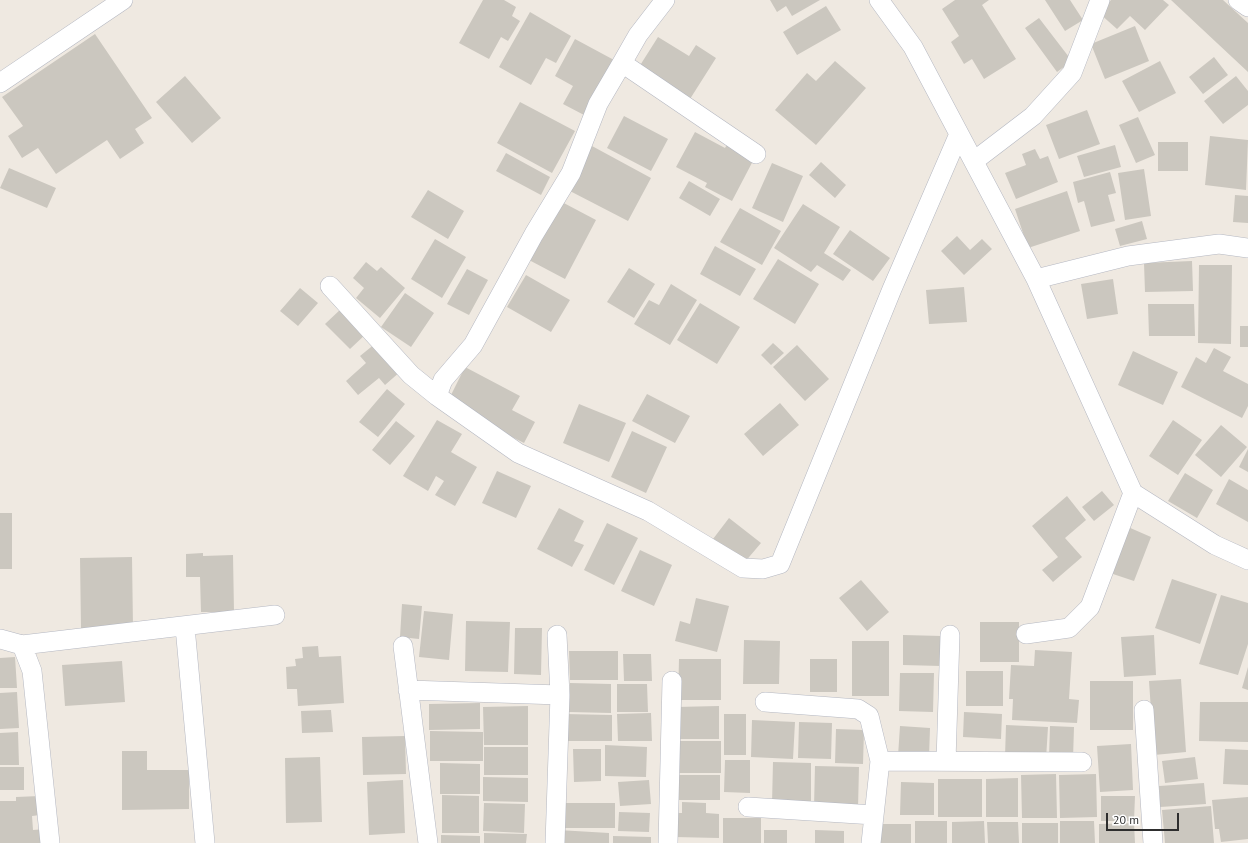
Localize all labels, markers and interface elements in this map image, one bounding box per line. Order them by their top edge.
scale bar [1108,805,1181,831]
text: 20 m [1113,812,1139,827]

